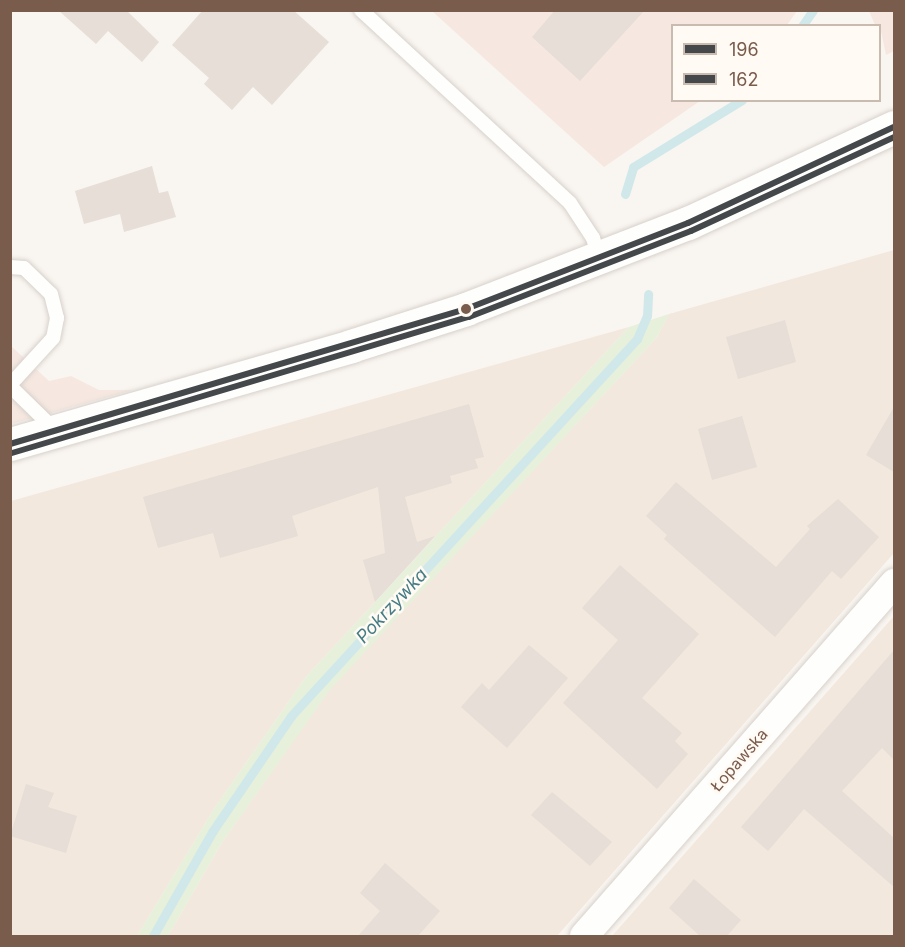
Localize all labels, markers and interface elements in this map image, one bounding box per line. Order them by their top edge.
legend [671,24,881,102]
text: 196 [729,39,759,60]
text: 162 [729,69,758,90]
unlabelled marker [460,303,472,315]
water label: Pokrzywka [352,564,432,648]
street label: Łopawska [706,725,772,795]

